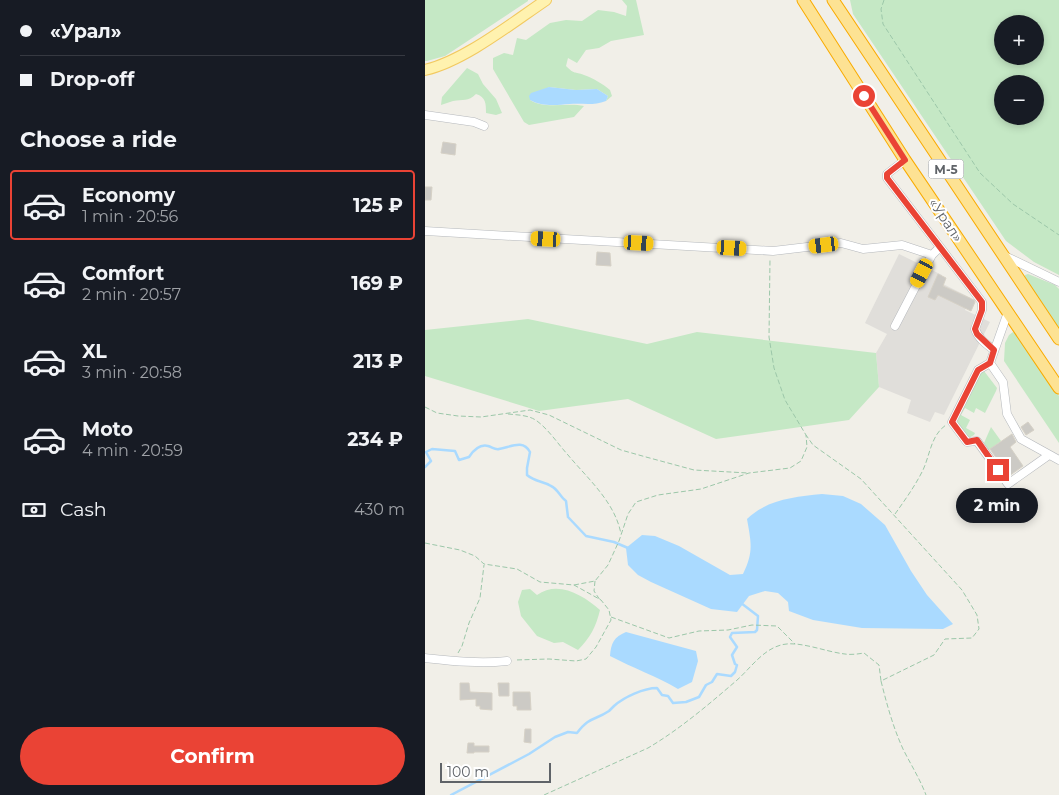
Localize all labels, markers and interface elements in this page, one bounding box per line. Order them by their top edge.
map controls [994,15,1044,125]
button: + [994,15,1044,65]
text: «Урал» [50,20,122,43]
text: Drop-off [50,68,134,91]
button: − [994,75,1044,125]
route start [853,85,875,107]
text: Choose a ride [20,126,177,153]
road number: М-5 [929,160,963,178]
icon: car [22,183,67,228]
text: Economy [82,184,175,207]
text: 125 ₽ [353,194,403,217]
street label: «Урал» [925,195,967,245]
text: 1 min · 20:56 [82,207,178,226]
car [530,231,561,247]
car [623,235,654,251]
car [808,236,839,254]
car [716,240,747,256]
car [908,256,935,290]
icon: car [22,261,67,306]
text: Comfort [82,262,164,285]
text: 169 ₽ [351,272,403,295]
text: 2 min · 20:57 [82,285,181,304]
icon: car [22,339,67,384]
text: XL [82,340,107,363]
text: 213 ₽ [353,350,403,373]
text: 3 min · 20:58 [82,363,182,382]
icon: car [22,417,67,462]
text: Moto [82,418,133,441]
text: 234 ₽ [347,428,403,451]
text: 4 min · 20:59 [82,441,183,460]
route end [987,459,1009,481]
callout: 2 min [957,488,1039,522]
icon: cash [20,496,48,524]
text: 2 min [974,496,1020,515]
text: Cash [60,498,107,521]
text: 430 m [354,500,405,519]
button: Confirm [20,727,405,785]
scale bar [440,760,551,783]
text: 100 m [447,763,489,781]

